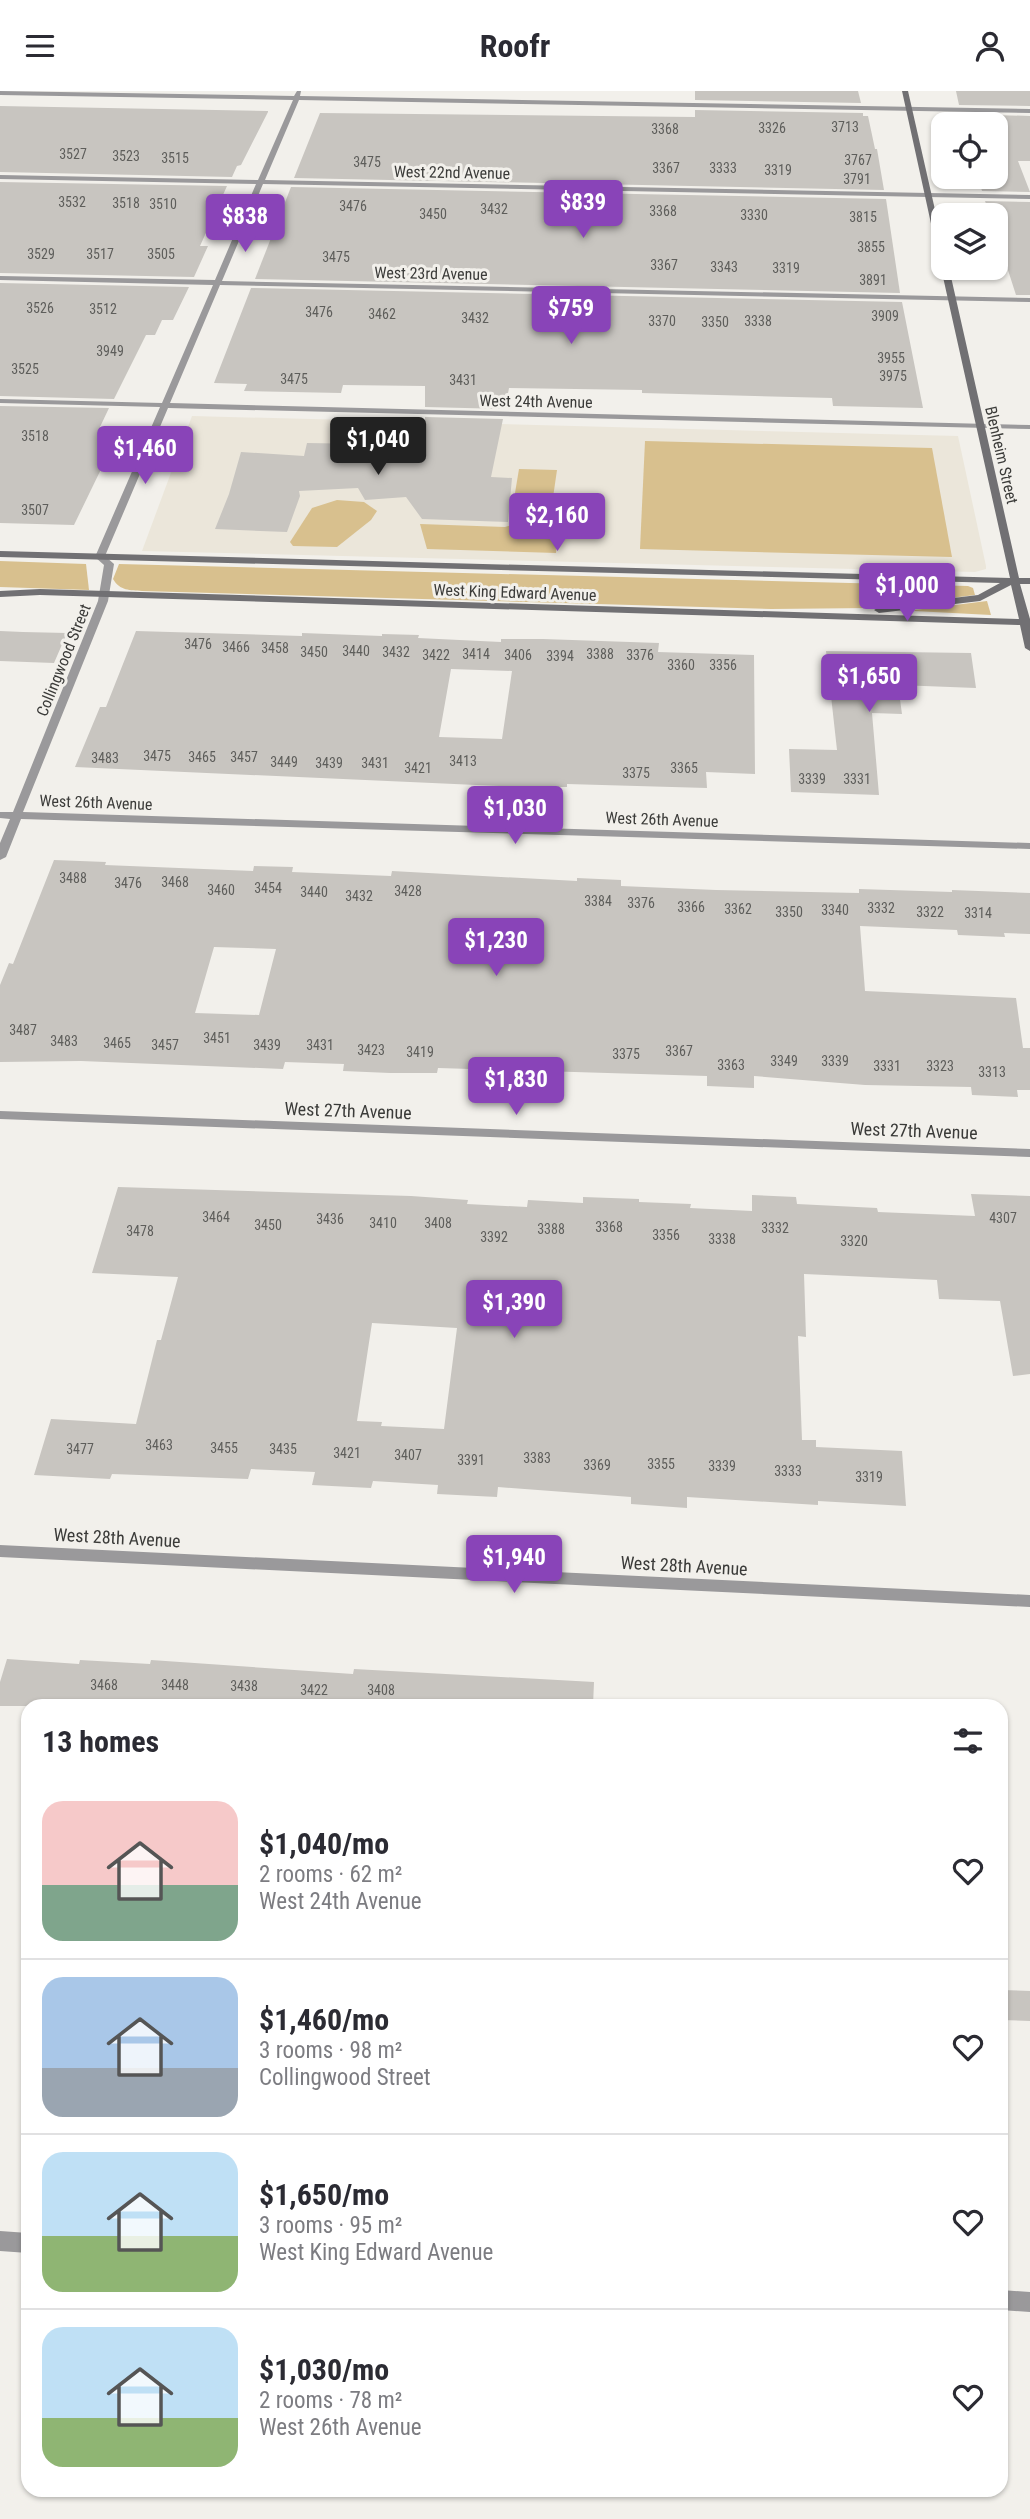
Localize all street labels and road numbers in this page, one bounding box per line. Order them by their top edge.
street label: West 22nd Avenue [394,162,510,183]
street label: West 23rd Avenue [374,263,488,284]
street label: West 24th Avenue [479,391,593,412]
street label: Blenheim Street [981,404,1022,506]
street label: West King Edward Avenue [433,580,597,605]
street label: Collingwood Street [32,601,95,719]
street label: West 26th Avenue [39,791,153,814]
street label: West 26th Avenue [605,808,719,831]
street label: West 27th Avenue [284,1098,412,1123]
street label: West 27th Avenue [850,1118,978,1143]
street label: West 28th Avenue [53,1524,181,1551]
street label: West 28th Avenue [620,1552,748,1579]

